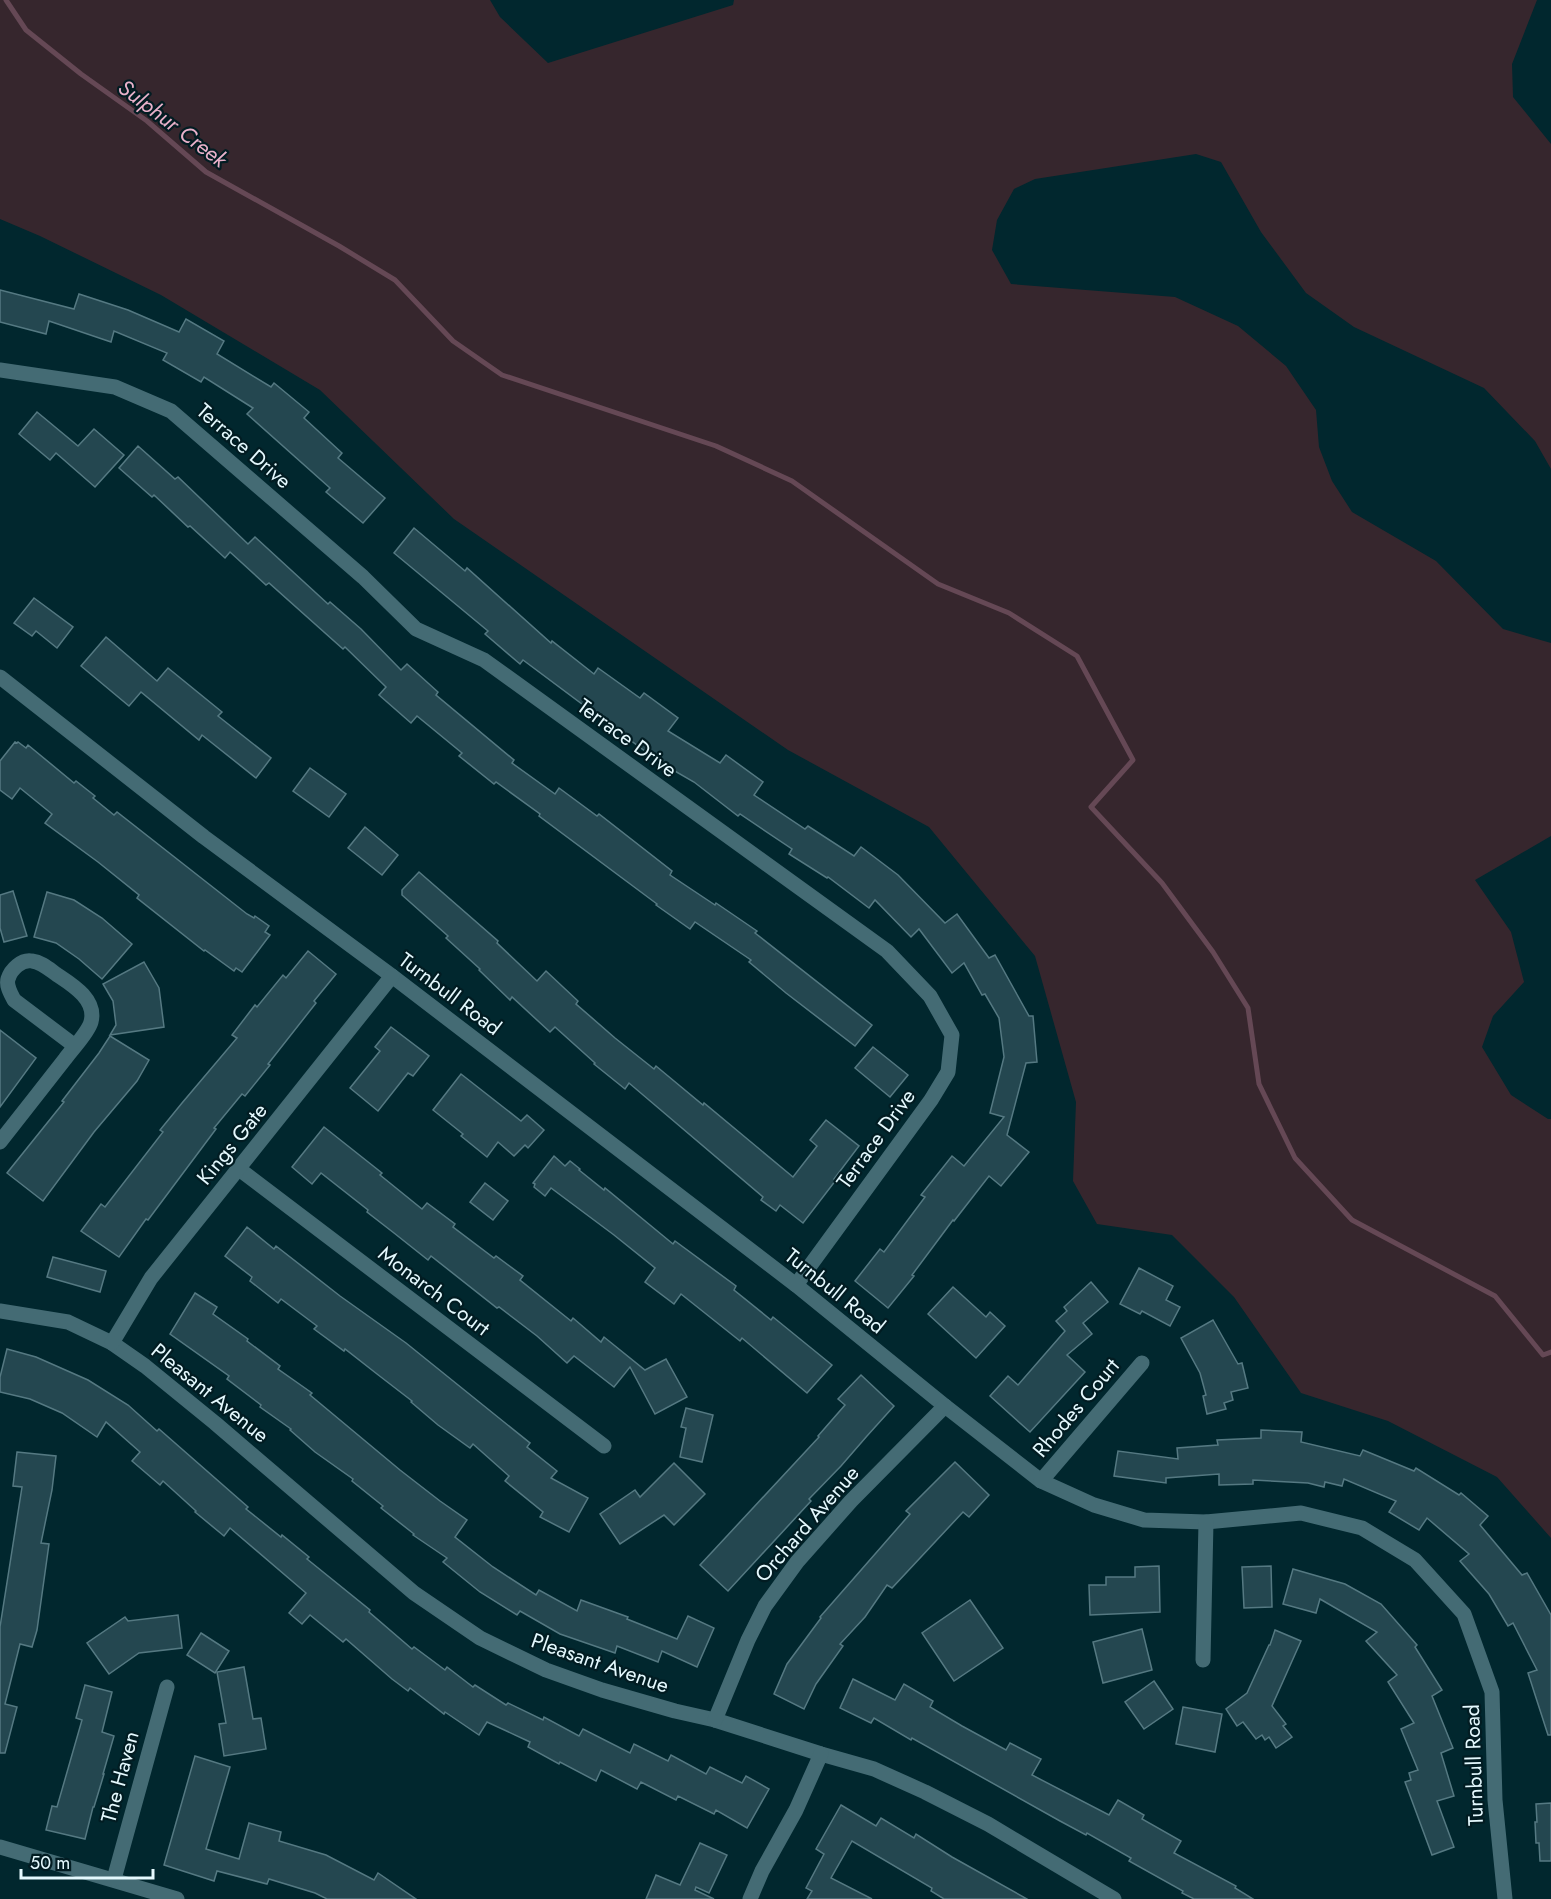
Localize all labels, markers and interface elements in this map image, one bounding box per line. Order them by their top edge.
water label: Sulphur Creek [112,71,236,176]
street label: Terrace Drive [190,396,298,496]
street label: Terrace Drive [571,692,683,785]
street label: Turnbull Road [392,945,508,1043]
street label: Terrace Drive [830,1083,923,1195]
street label: Kings Gate [190,1097,274,1191]
street label: Monarch Court [372,1239,496,1343]
street label: Turnbull Road [778,1241,892,1341]
street label: Pleasant Avenue [145,1336,275,1450]
street label: Rhodes Court [1026,1352,1126,1464]
street label: Orchard Avenue [748,1459,866,1589]
street label: Pleasant Avenue [527,1625,673,1701]
street label: Turnbull Road [1457,1704,1491,1826]
street label: The Haven [93,1728,147,1826]
scale bar [21,1842,153,1880]
text: 50 m [30,1850,70,1876]

